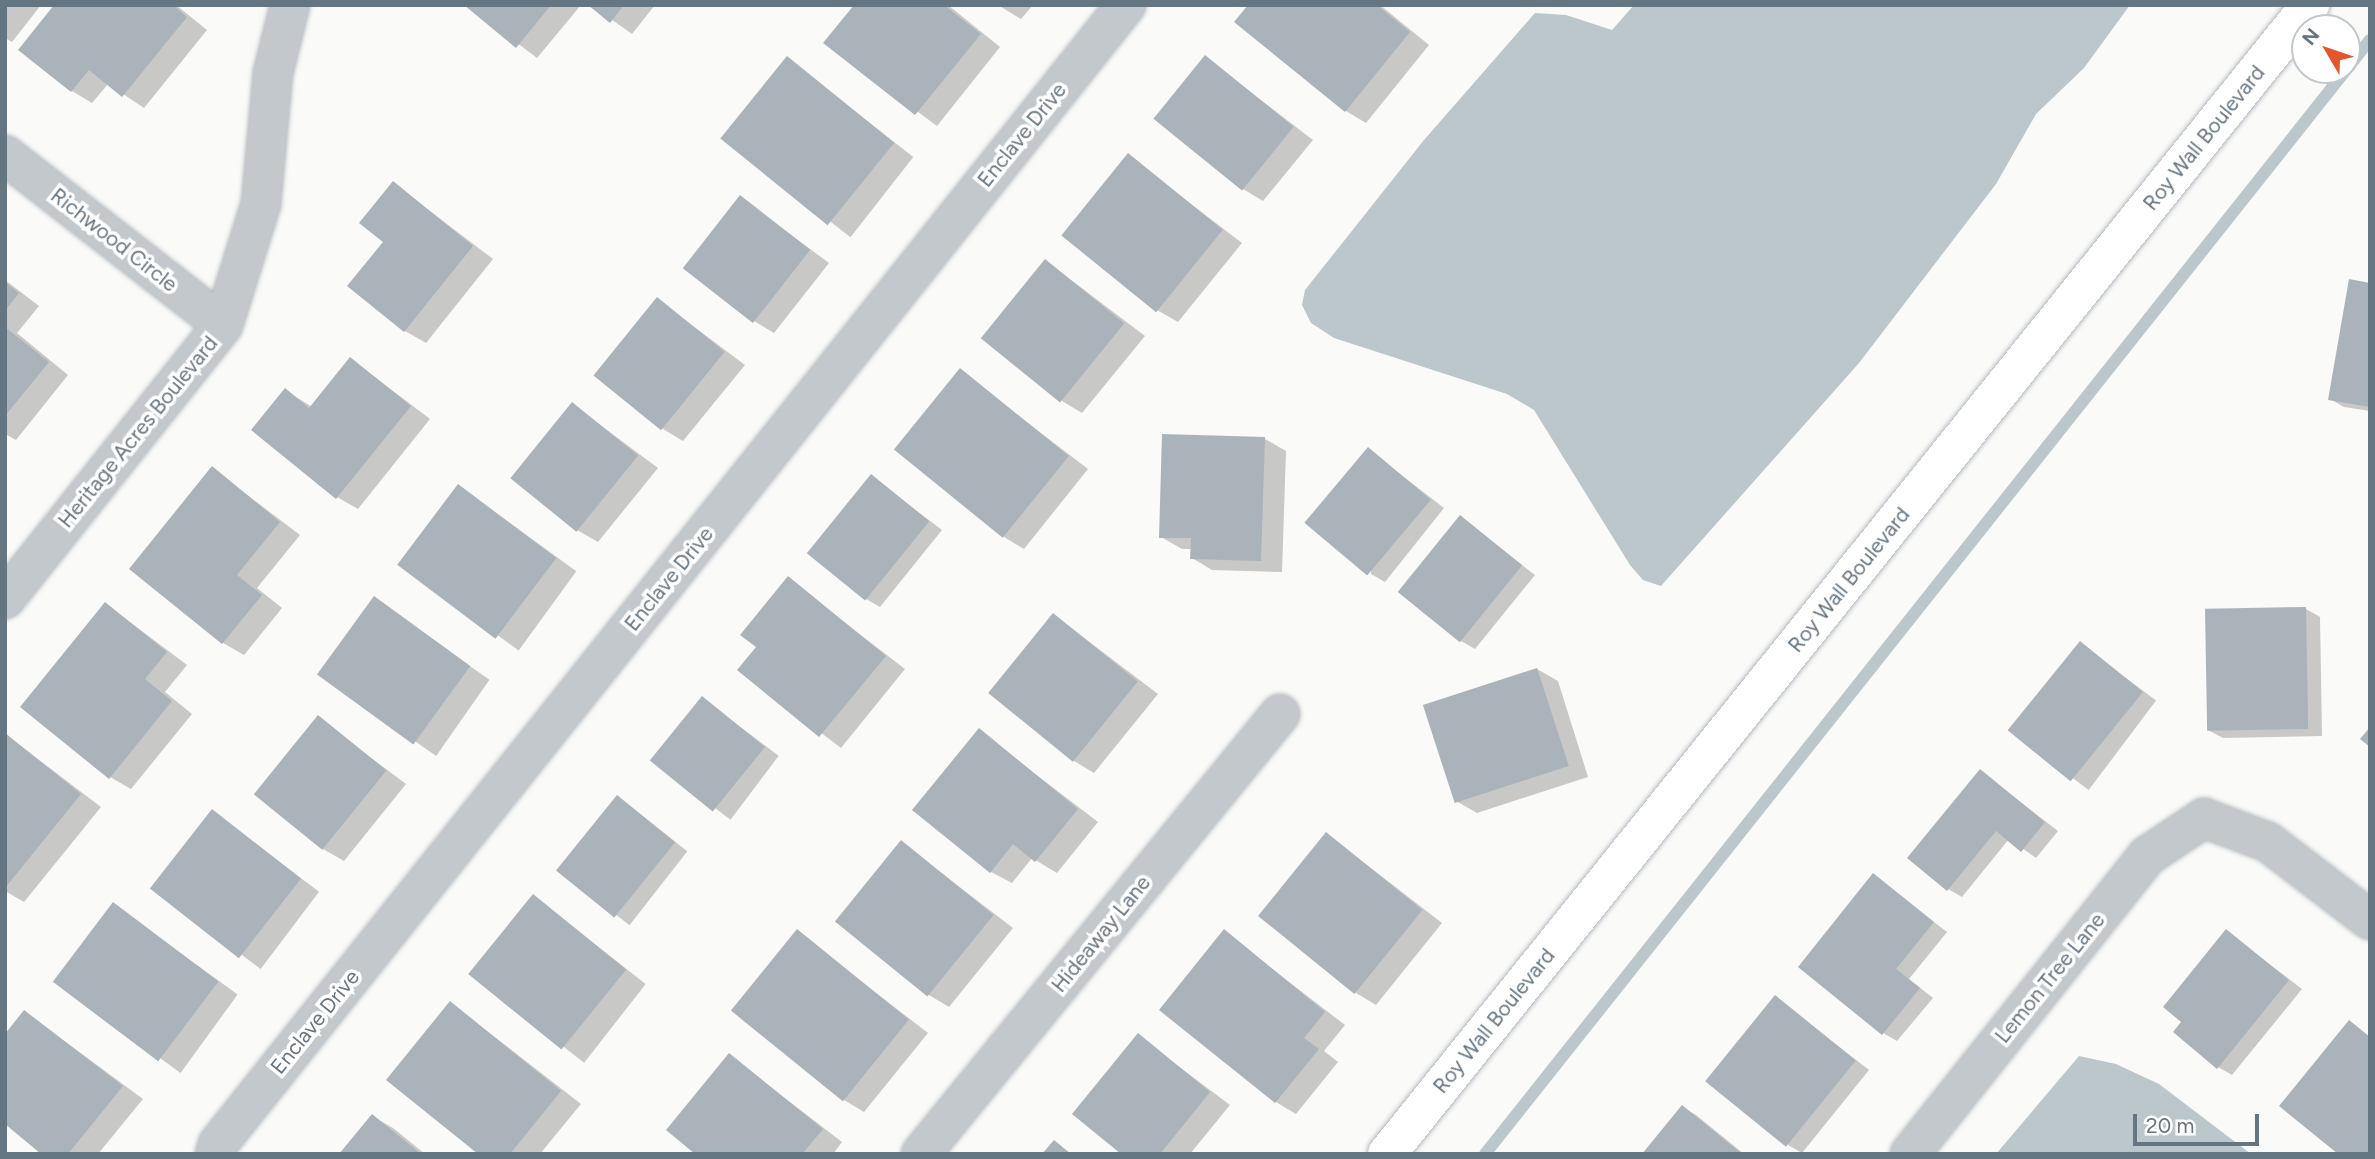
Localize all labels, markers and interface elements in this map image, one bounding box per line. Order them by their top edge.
north arrow [2291,14,2361,84]
text: N [2297,24,2324,50]
street label: Roy Wall Boulevard [2138,60,2270,216]
street label: Enclave Drive [972,78,1072,192]
street label: Richwood Circle [46,183,182,297]
street label: Heritage Acres Boulevard [53,331,223,533]
street label: Roy Wall Boulevard [1783,502,1915,658]
street label: Enclave Drive [619,522,719,636]
street label: Hideaway Lane [1046,871,1156,997]
street label: Lemon Tree Lane [1990,908,2110,1048]
street label: Roy Wall Boulevard [1428,943,1560,1099]
street label: Enclave Drive [265,965,365,1079]
scale bar [2137,1100,2263,1144]
text: 20 m [2146,1113,2194,1138]

